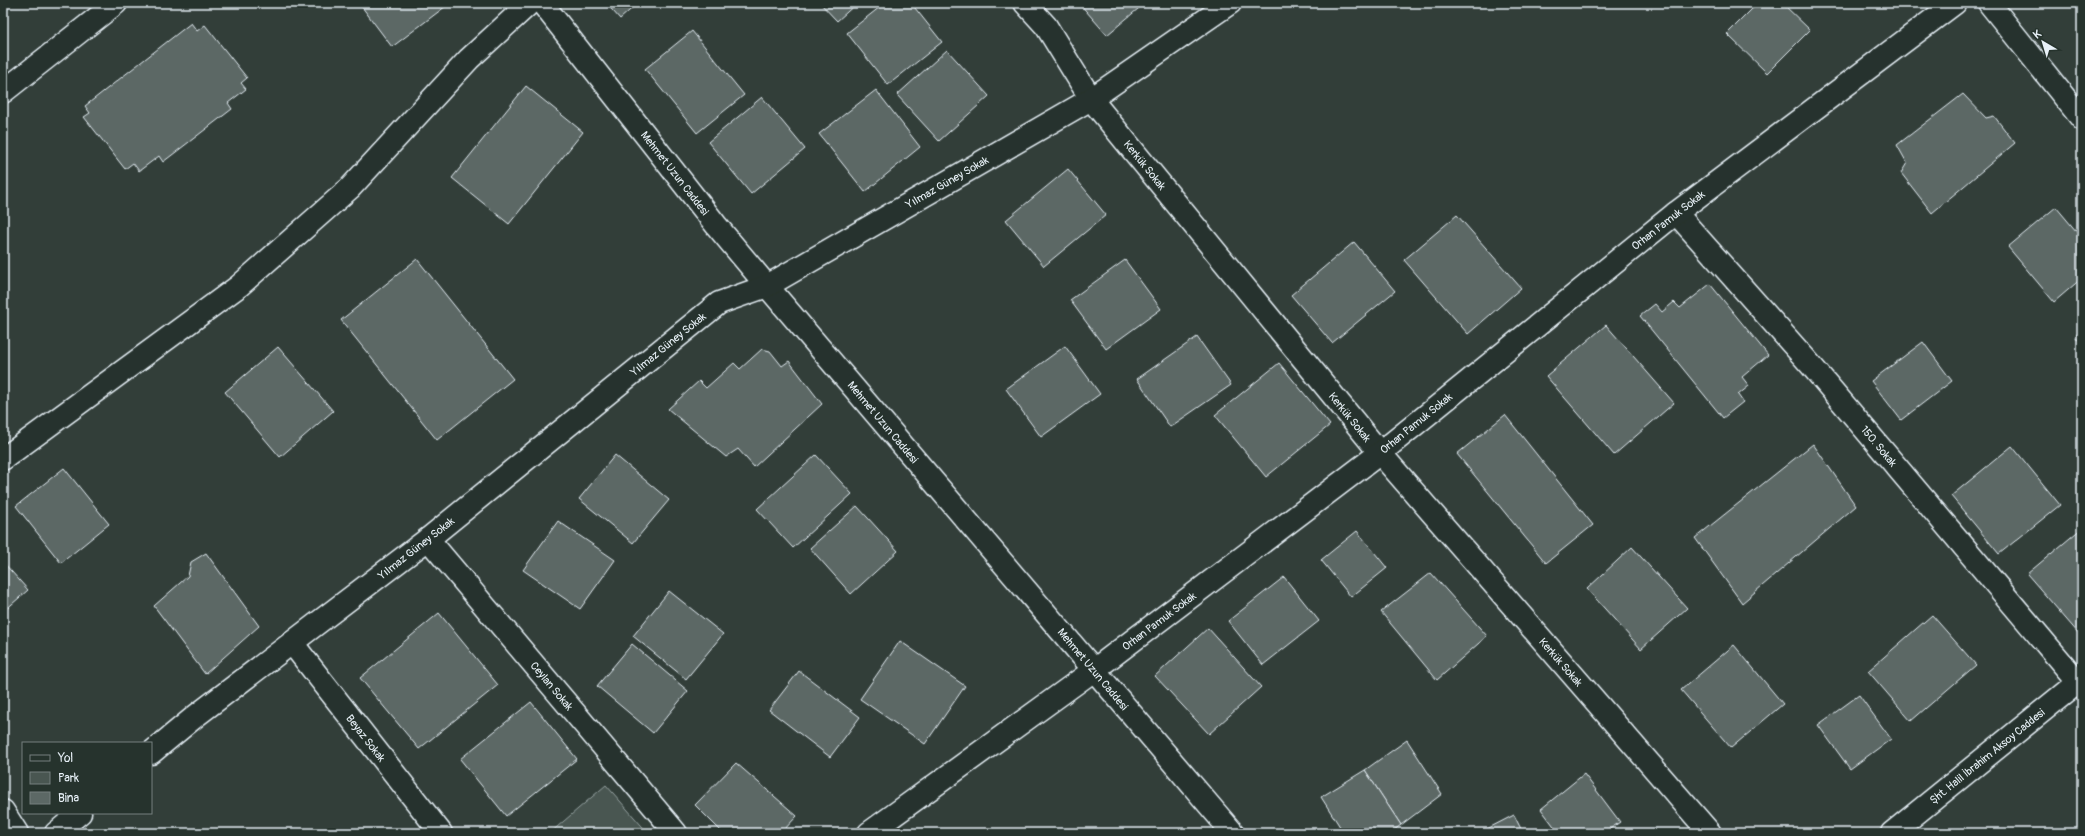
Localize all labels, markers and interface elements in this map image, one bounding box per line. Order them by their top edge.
north arrow [2023,22,2063,62]
text: K [2031,27,2044,42]
street label: Mehmet Uzun Caddesi [638,129,711,218]
street label: Kerkük Sokak [1121,138,1169,193]
street label: Yılmaz Güney Sokak [903,153,991,212]
street label: Orhan Pamuk Sokak [1629,188,1708,253]
street label: Yılmaz Güney Sokak [627,310,709,379]
street label: Mehmet Uzun Caddesi [845,379,921,466]
street label: Kerkük Sokak [1326,390,1374,445]
street label: Orhan Pamuk Sokak [1378,390,1455,456]
street label: 150. Sokak [1858,423,1900,470]
street label: Yılmaz Güney Sokak [375,514,457,583]
street label: Orhan Pamuk Sokak [1120,589,1199,653]
street label: Mehmet Uzun Caddesi [1055,626,1131,713]
street label: Kerkük Sokak [1536,635,1585,689]
street label: Ceylan Sokak [527,659,576,714]
street label: Şht. Halil İbrahim Aksoy Caddesi [1927,706,2047,807]
street label: Beyaz Sokak [343,712,388,765]
legend [22,742,152,814]
text: Yol [57,751,73,766]
text: Park [58,771,79,786]
text: Bina [58,791,80,806]

